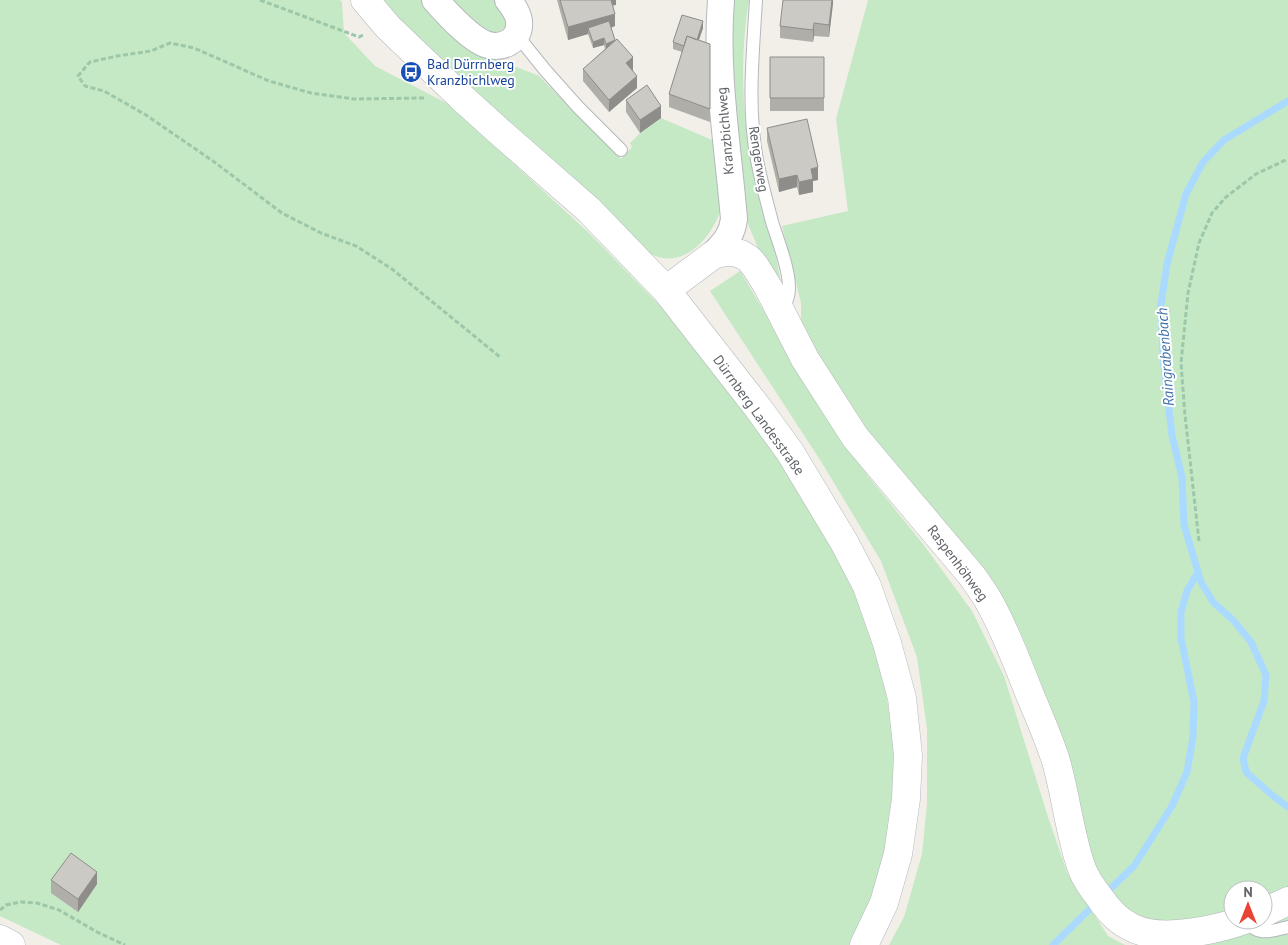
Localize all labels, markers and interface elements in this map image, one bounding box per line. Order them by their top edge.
place label: Bad Dürrnberg Kranzbichlweg [427,55,515,89]
bus stop icon: Bad Dürrnberg Kranzbichlweg [399,60,423,84]
street label: Kranzbichlweg [712,86,738,176]
street label: Rengerweg [745,125,773,193]
water label: Raingrabenbach [1152,307,1178,407]
street label: Dürrnberg Landesstraße [709,351,809,479]
street label: Raspenhöhweg [923,521,993,605]
north arrow [1223,880,1273,930]
text: N [1243,883,1253,901]

